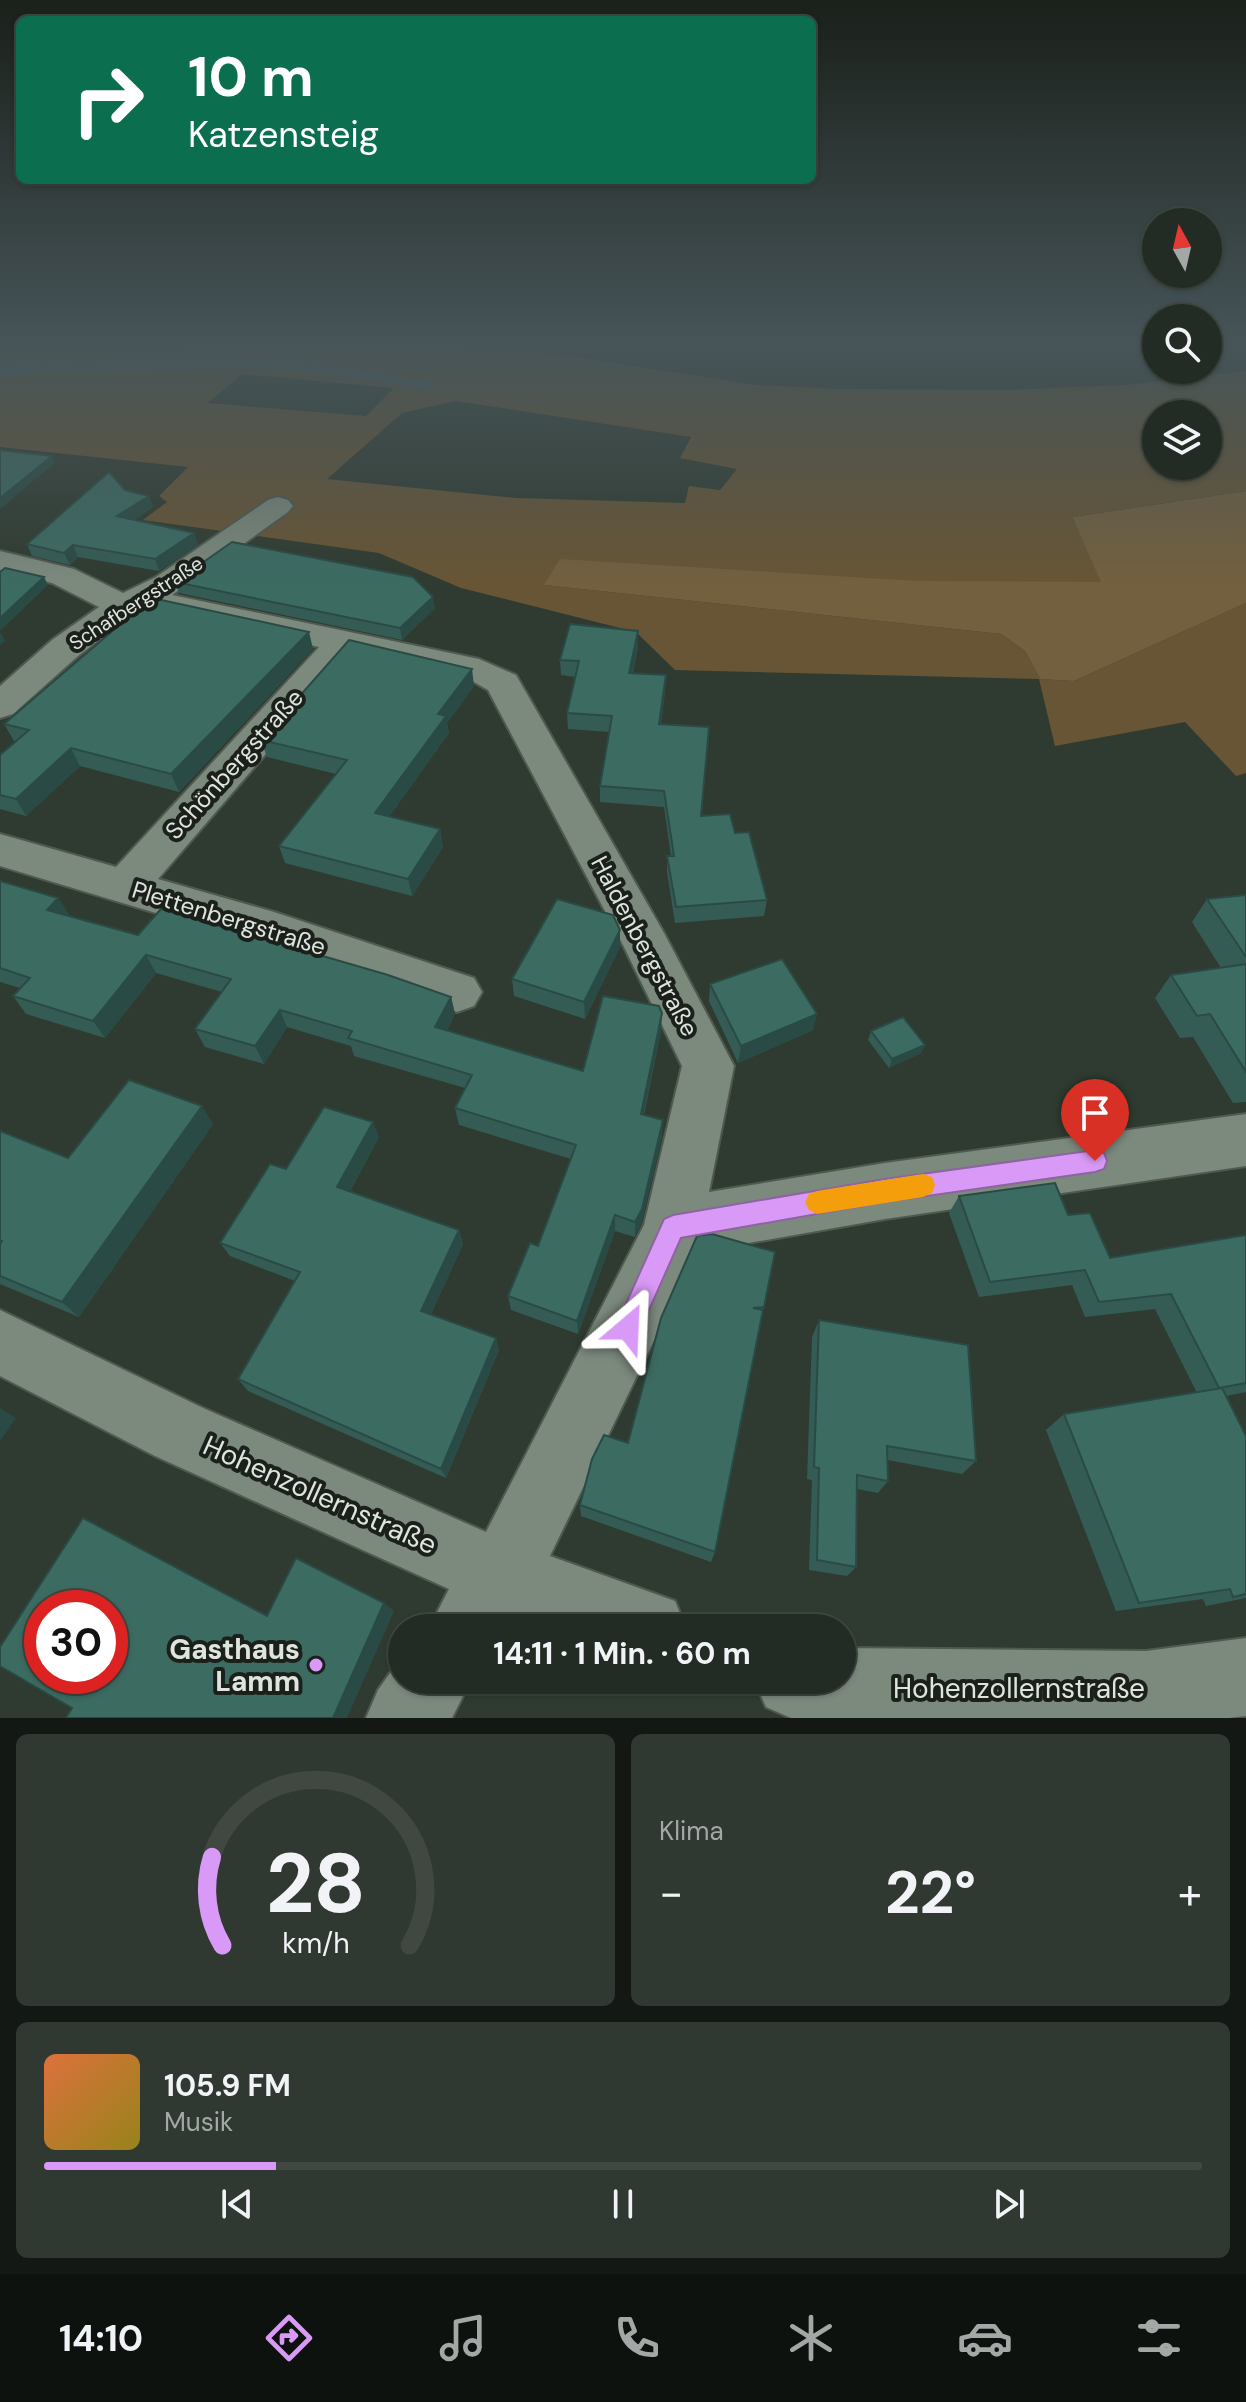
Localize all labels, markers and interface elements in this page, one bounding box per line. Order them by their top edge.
text: 10 m [188,40,314,113]
icon: right [56,48,160,152]
text: Katzensteig [188,111,379,158]
north arrow [1142,208,1222,288]
map controls [1142,208,1222,480]
button: search [1142,304,1222,384]
button: layers [1142,400,1222,480]
street label: Schafbergstraße [64,550,208,656]
street label: Schönbergstraße [158,682,310,846]
street label: Haldenbergstraße [584,850,706,1042]
street label: Plettenbergstraße [128,874,330,962]
pin [1061,1079,1129,1161]
icon: arrive [1073,1091,1117,1135]
position arrow [586,1286,670,1370]
street label: Hohenzollernstraße [197,1427,443,1563]
speed limit sign: 30 [24,1590,128,1694]
place label: Gasthaus Lamm [169,1631,300,1700]
text: 14:11 · 1 Min. · 60 m [493,1634,751,1673]
marker: Gasthaus Lamm [307,1656,325,1674]
street label: Hohenzollernstraße [893,1670,1145,1707]
text: Klima [659,1814,724,1848]
text: 28 [265,1829,366,1938]
text: 22° [885,1853,976,1932]
text: − [659,1864,683,1922]
text: + [1178,1864,1202,1922]
text: km/h [282,1925,349,1962]
text: 105.9 FM [164,2066,291,2105]
text: Musik [164,2105,233,2139]
icon: previous [215,2182,259,2226]
icon: pause [601,2182,645,2226]
icon: next [987,2182,1031,2226]
icon: directions [261,2310,317,2366]
icon: music [435,2310,491,2366]
icon: phone [609,2310,665,2366]
icon: climate [783,2310,839,2366]
icon: car [957,2310,1013,2366]
icon: filters [1131,2310,1187,2366]
text: 14:10 [59,2315,143,2362]

